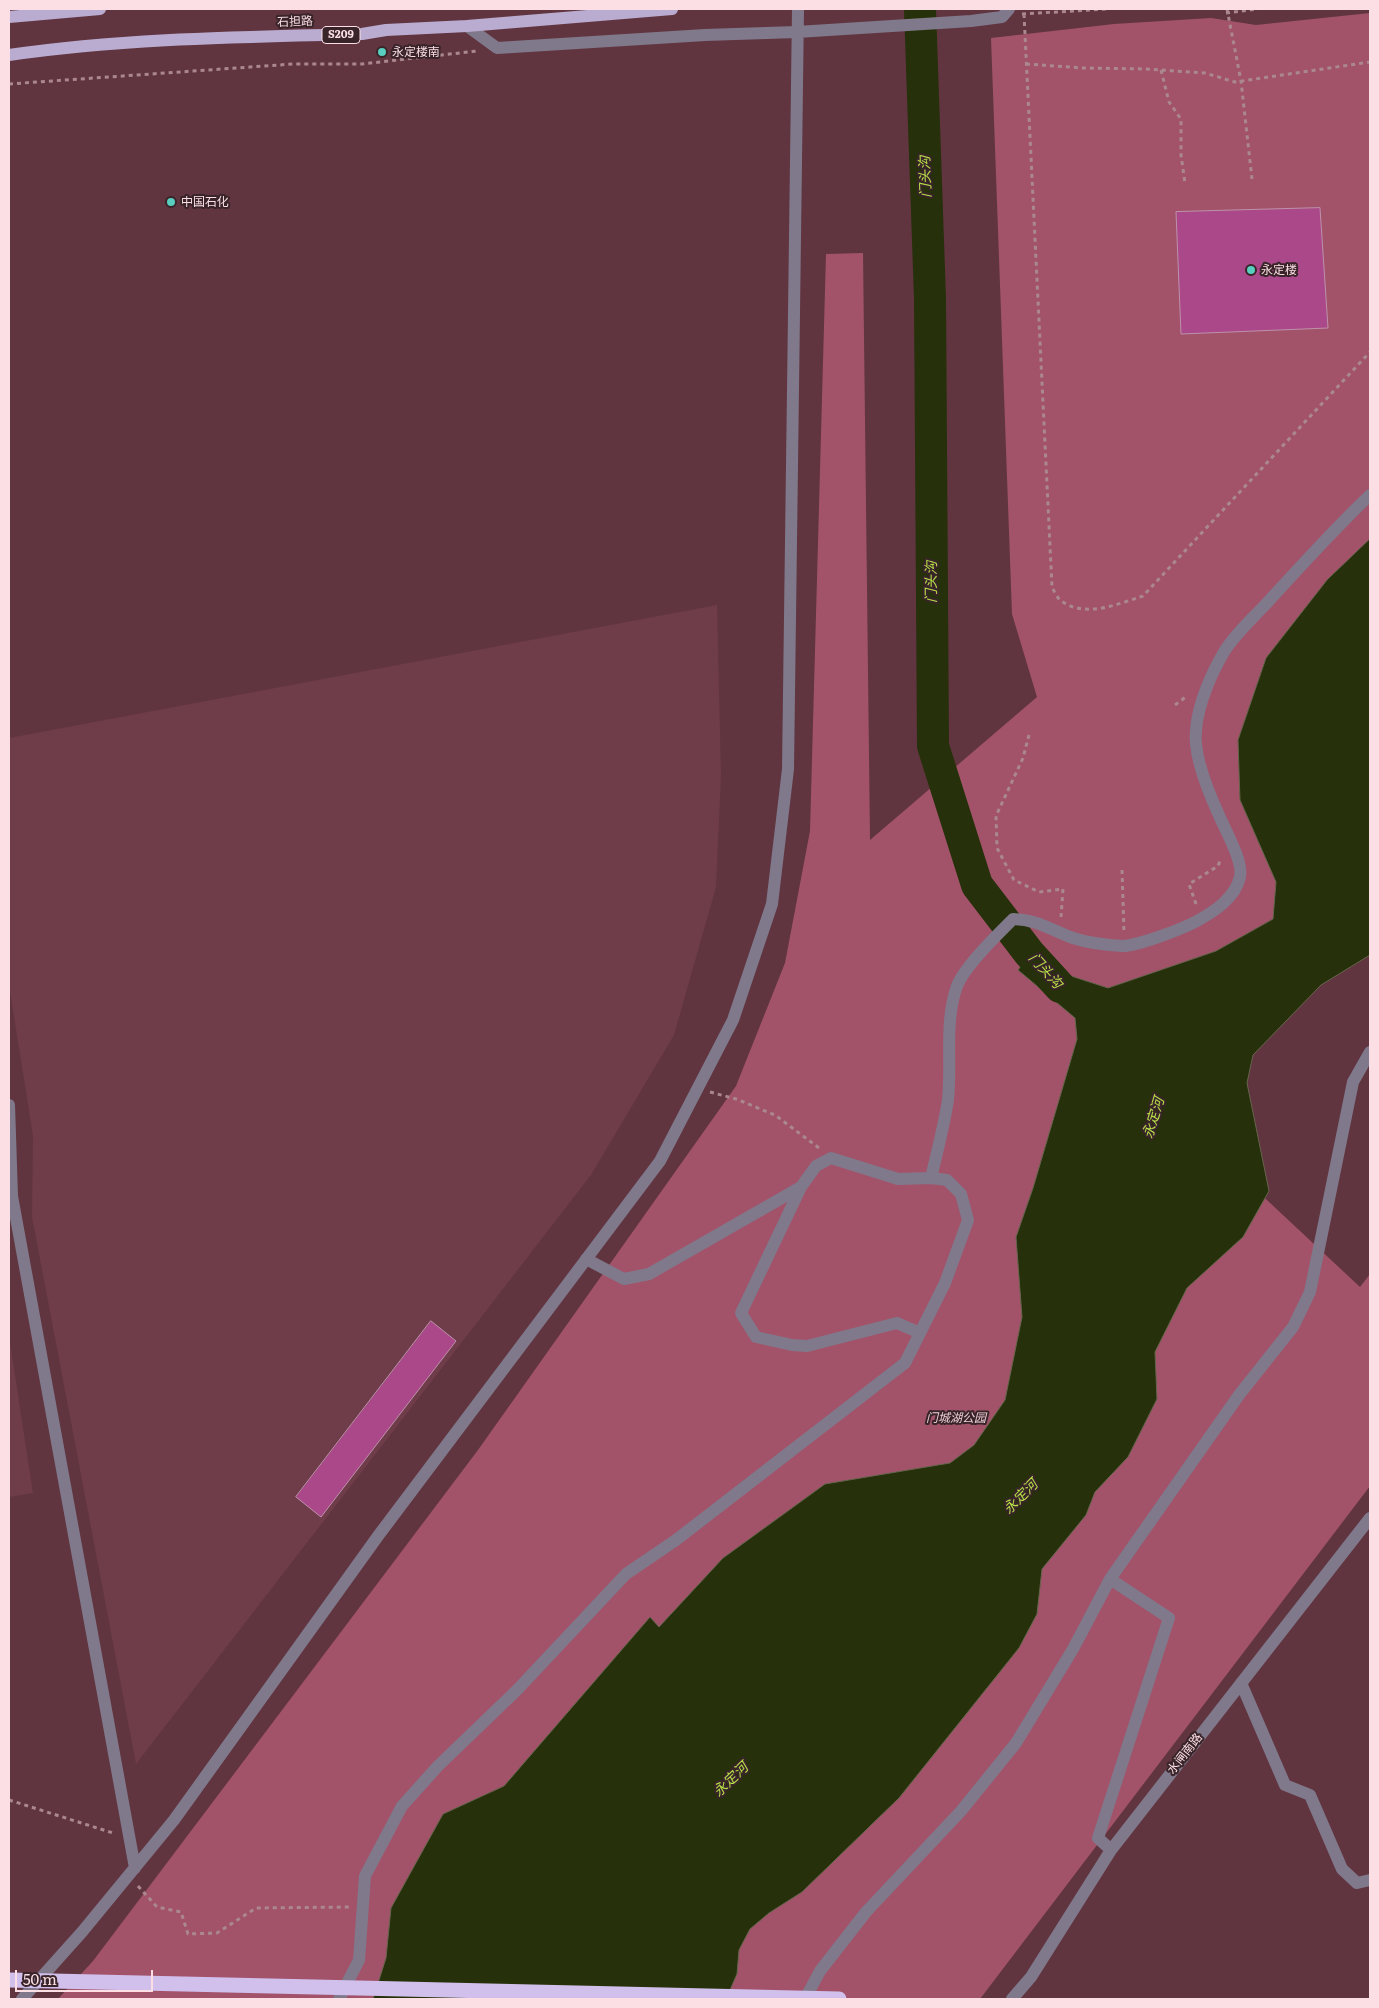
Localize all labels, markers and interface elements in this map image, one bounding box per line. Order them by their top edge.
street label: 石担路 [277,14,313,30]
road number: S209 [322,26,360,44]
place label: 永定楼南 [392,45,440,59]
marker: 永定楼南 [376,46,388,58]
water label: 门头沟 [917,156,935,198]
place label: 中国石化 [181,195,229,209]
marker: 中国石化 [165,196,177,208]
place label: 永定楼 [1261,263,1297,277]
marker: 永定楼 [1245,264,1257,276]
water label: 门头沟 [924,561,940,603]
water label: 门头沟 [1025,950,1065,992]
water label: 永定河 [1140,1095,1168,1141]
park label: 门城湖公园 [926,1411,986,1425]
water label: 永定河 [1000,1476,1042,1518]
street label: 水闸南路 [1165,1731,1205,1777]
water label: 永定河 [710,1759,752,1801]
scale bar [18,1960,155,1992]
text: 50 m [23,1967,57,1990]

